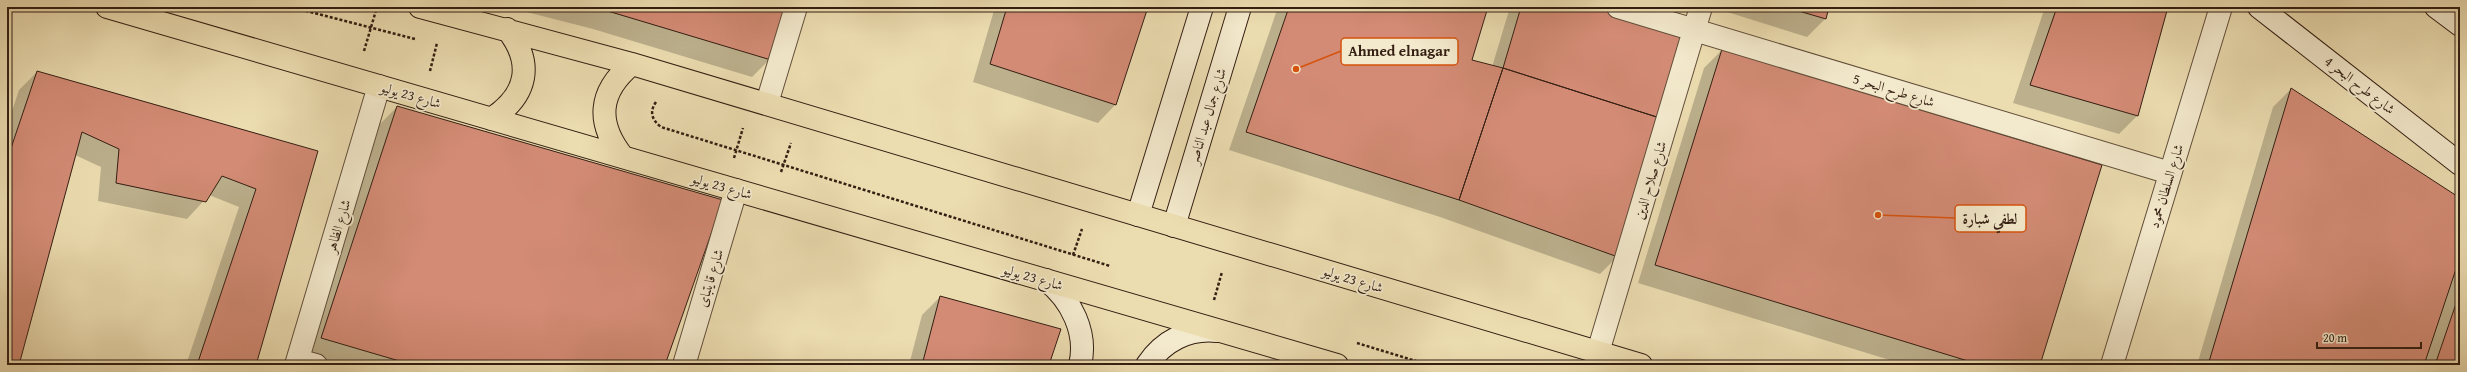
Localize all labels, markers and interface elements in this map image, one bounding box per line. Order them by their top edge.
callout: Ahmed elnagar [1341,38,1458,65]
text: Ahmed elnagar [1348,40,1450,61]
street label: شارع طرح البحر 4 [2319,51,2400,121]
street label: شارع جمال عبد الناصر [1182,65,1233,169]
street label: شارع طرح البحر 5 [1850,68,1937,115]
street label: شارع 23 يوليو [376,76,444,115]
street label: شارع صلاح الدين [1629,138,1674,222]
street label: شارع السلطان محمود [2144,141,2190,231]
street label: شارع 23 يوليو [687,167,755,206]
street label: شارع الظاهر [320,197,358,258]
callout: لطفي شبارة [1955,205,2026,232]
text: لطفي شبارة [1963,208,2017,234]
street label: شارع قايتباى [692,246,730,310]
street label: شارع 23 يوليو [998,258,1066,297]
street label: شارع 23 يوليو [1318,260,1386,300]
scale bar [2317,324,2421,350]
text: 20 m [2323,329,2347,346]

